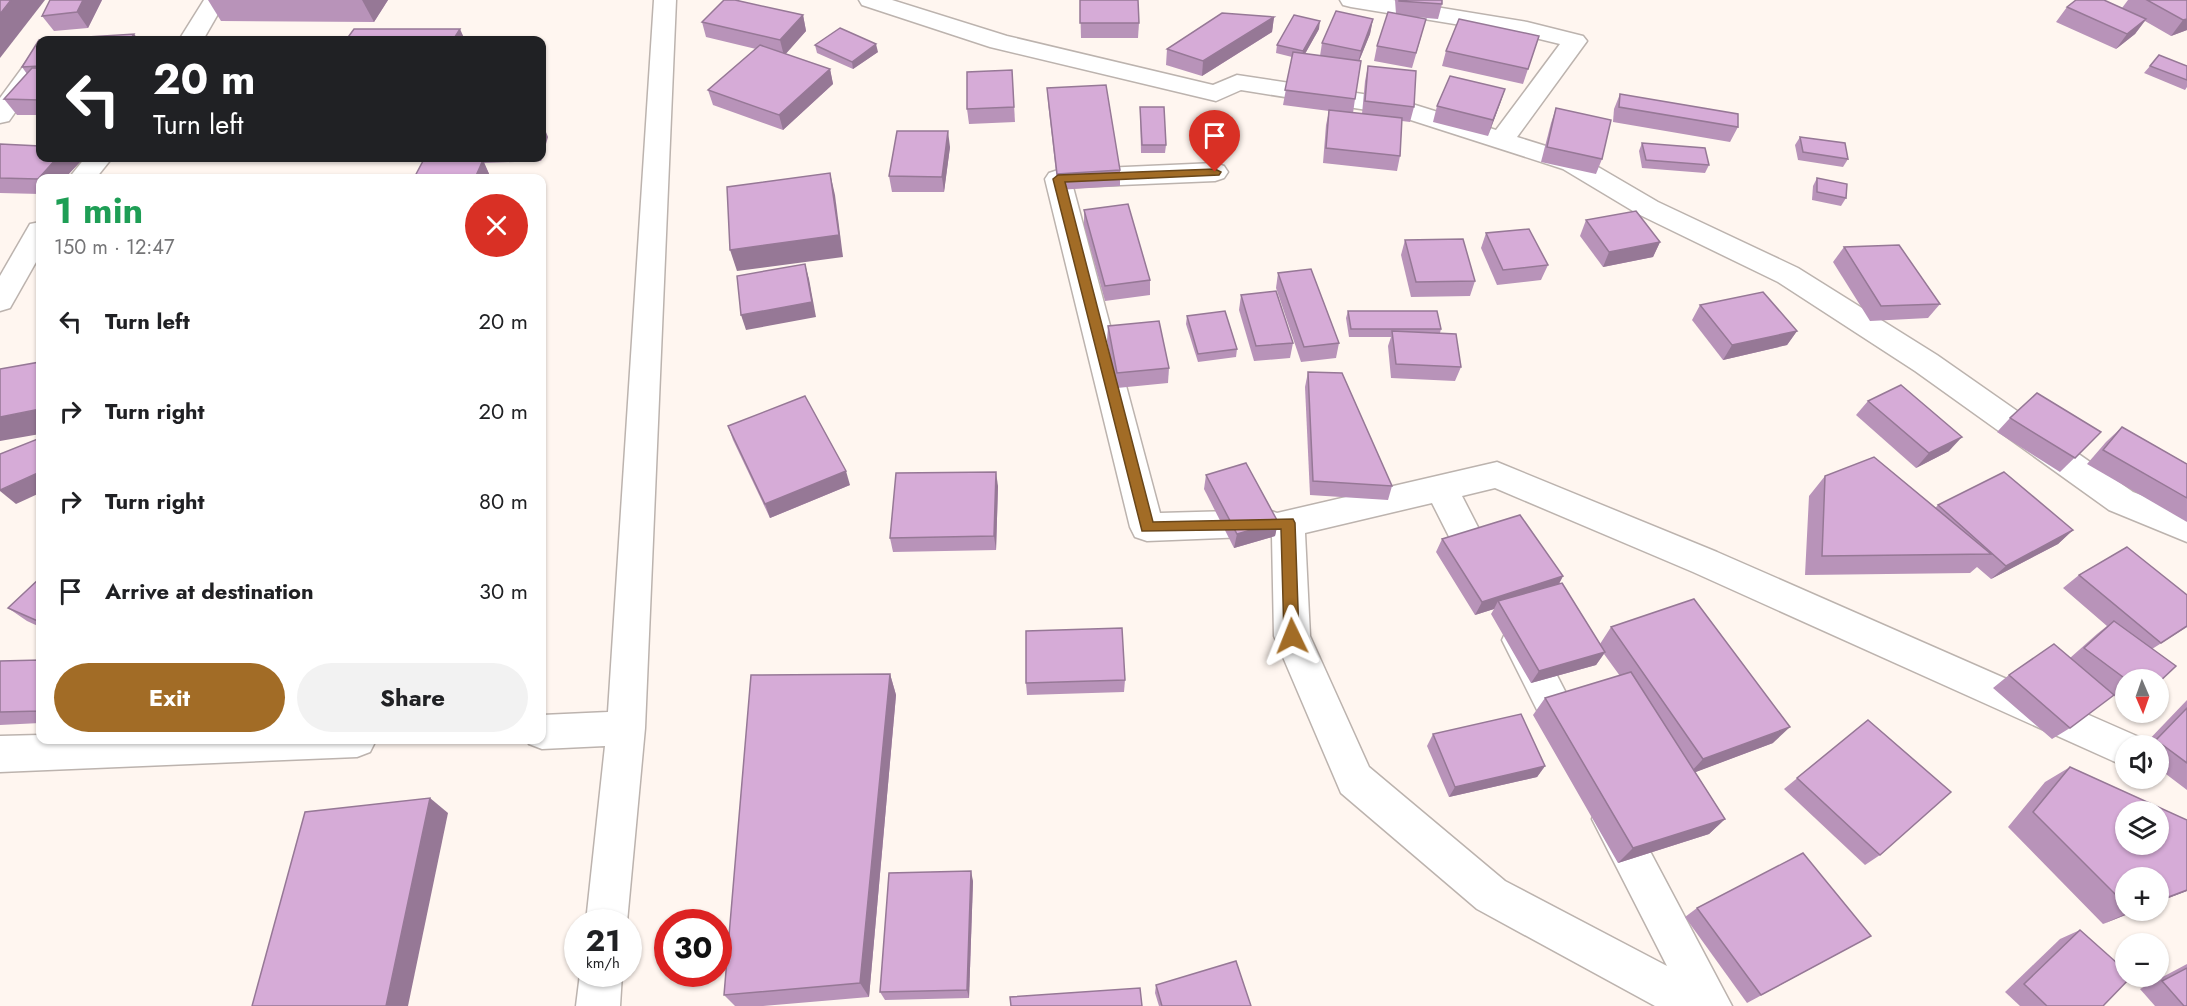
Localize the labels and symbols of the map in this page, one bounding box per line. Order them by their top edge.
pin [1189,110,1240,172]
position arrow [1260,604,1324,668]
north arrow [2115,669,2169,723]
speed limit sign: 30 [654,909,732,987]

